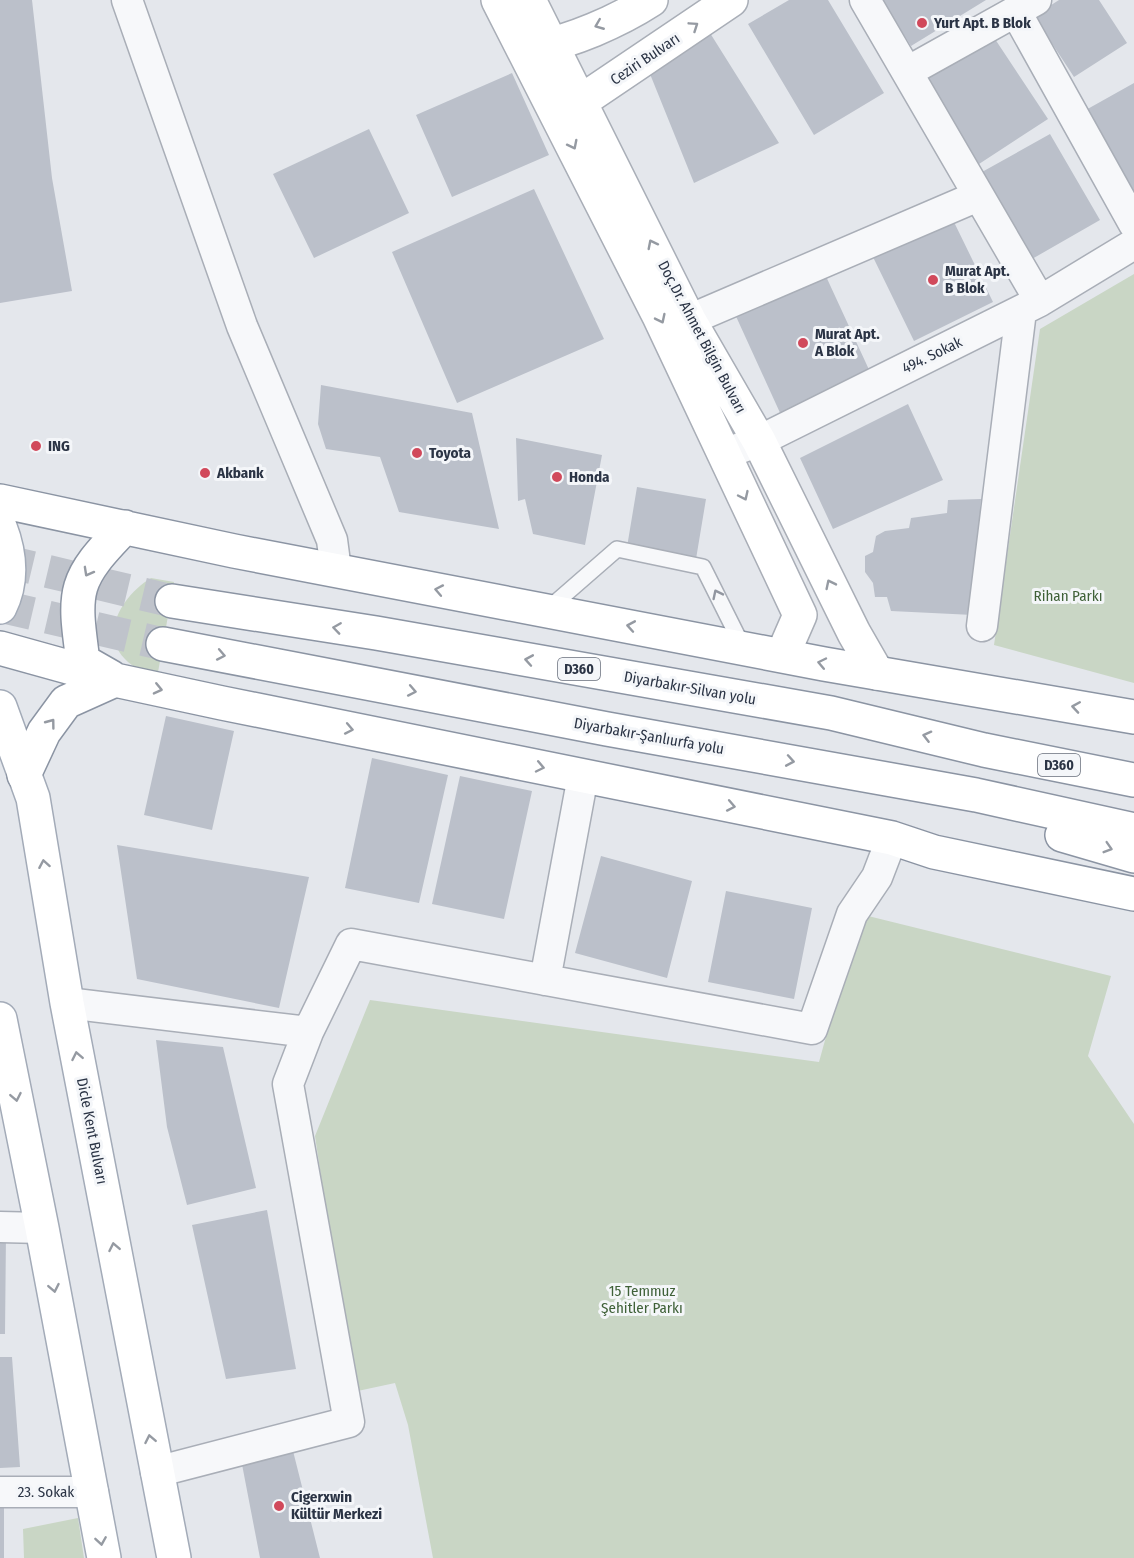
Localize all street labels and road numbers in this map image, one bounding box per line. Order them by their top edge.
street label: Ceziri Bulvarı [607,29,683,89]
street label: Doç.Dr. Ahmet Bilgin Bulvarı [654,258,750,416]
street label: 494. Sokak [899,333,965,377]
road number: D360 [558,658,600,680]
street label: Diyarbakır-Silvan yolu [623,668,757,708]
street label: Diyarbakır-Şanlıurfa yolu [572,714,726,758]
road number: D360 [1038,754,1080,776]
street label: Dicle Kent Bulvarı [73,1076,111,1186]
street label: 23. Sokak [18,1483,74,1501]

